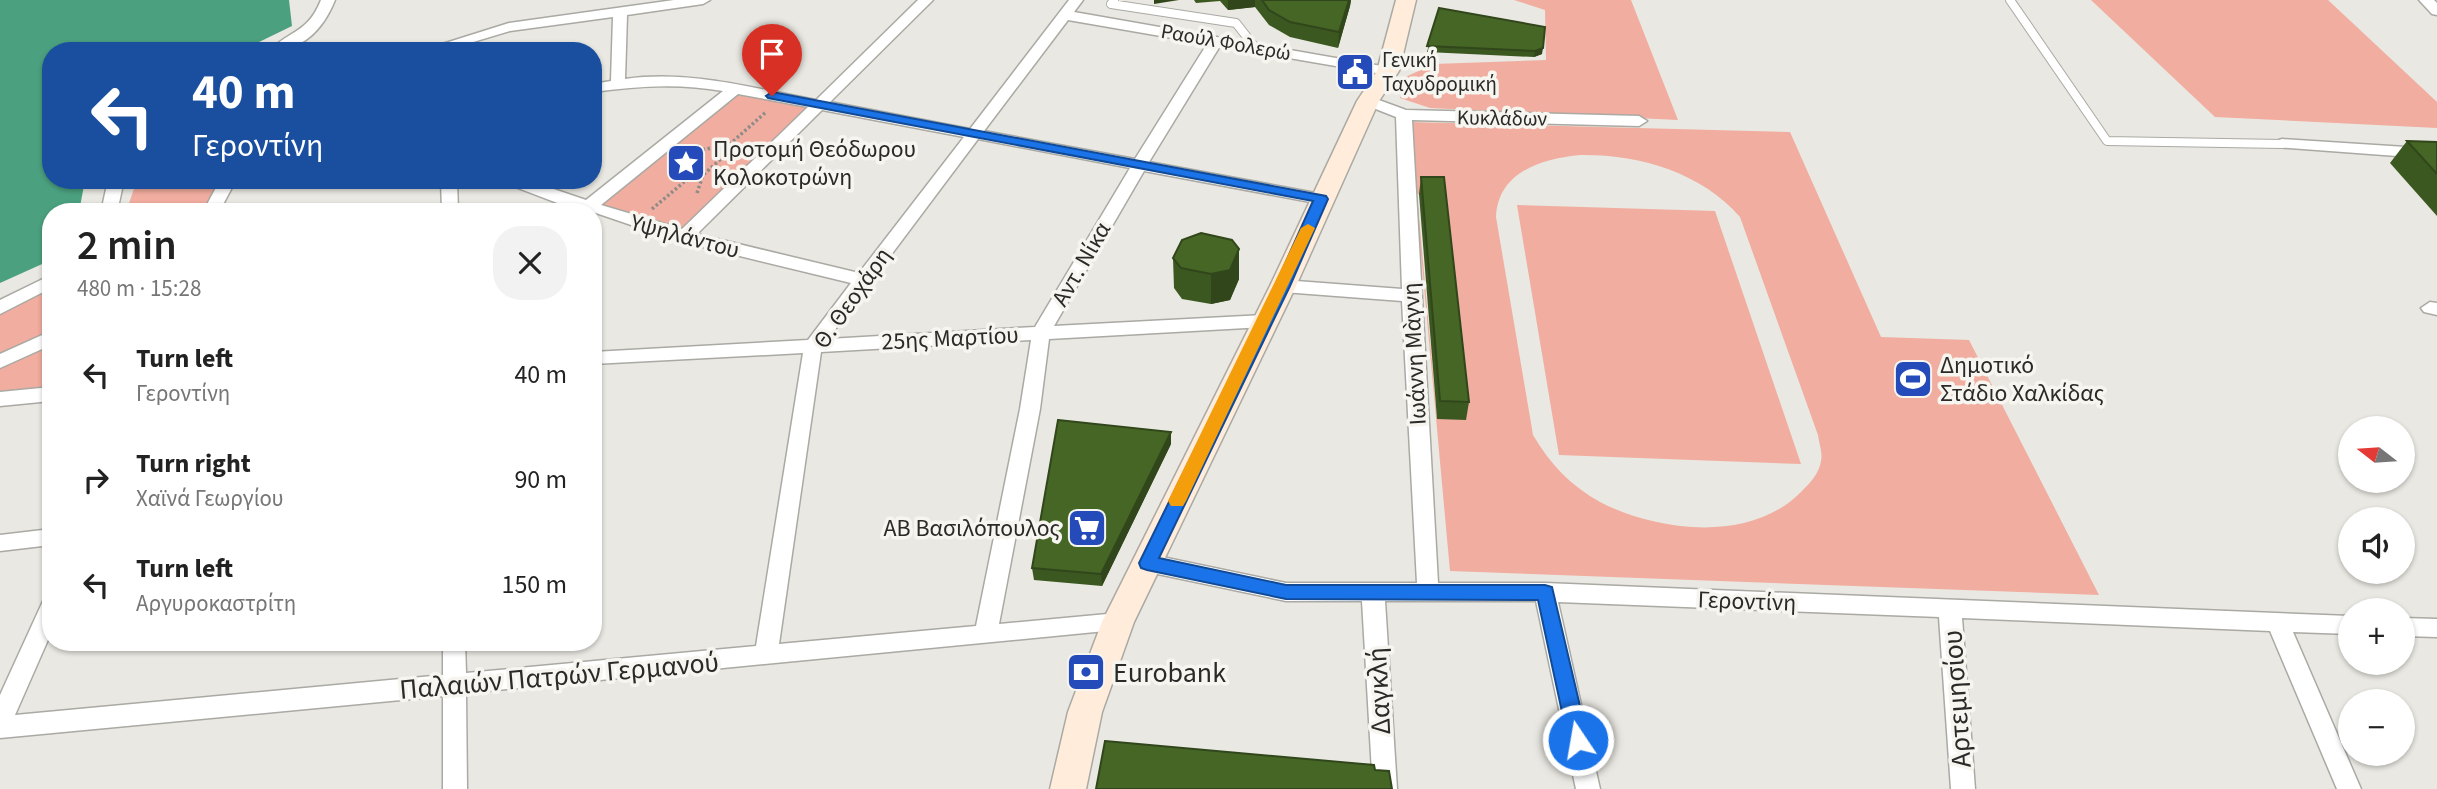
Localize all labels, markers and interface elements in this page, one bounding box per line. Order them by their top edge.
street label: Ραούλ Φολερώ [1159,16,1293,68]
pin [742,24,802,96]
icon: arrive [753,35,791,73]
place label: Γενική Ταχυδρομική [1382,45,1497,99]
public building icon: Γενική Ταχυδρομική [1334,51,1376,93]
text: 40 m [192,58,296,128]
icon: left [77,70,168,161]
street label: Κυκλάδων [1457,102,1547,134]
text: Γεροντίνη [192,123,323,169]
place label: Προτομή Θεόδωρου Κολοκοτρώνη [713,132,916,195]
place icon: Προτομή Θεόδωρου Κολοκοτρώνη [665,142,707,184]
street label: Υψηλάντου [625,205,743,268]
street label: Αντ. Νίκα [1043,215,1120,313]
text: 2 min [77,216,177,276]
button: close [493,226,567,300]
street label: Θ. Θεοχάρη [805,241,900,356]
text: 480 m · 15:28 [77,272,201,305]
street label: Ιωάννη Μὰγνη [1393,282,1436,426]
street label: 25ης Μαρτίου [880,317,1020,360]
text: Turn left [136,340,233,377]
place label: Δημοτικό Στάδιο Χαλκίδας [1940,348,2104,411]
icon: left [77,356,115,394]
text: 40 m [514,356,567,393]
sports icon: Δημοτικό Στάδιο Χαλκίδας [1892,358,1934,400]
text: Γεροντίνη [136,377,230,410]
north arrow [2338,416,2415,494]
map controls [2338,416,2415,766]
text: Turn right [136,445,251,482]
icon: right [77,461,115,499]
text: 90 m [514,461,567,498]
text: Χαϊνά Γεωργίου [136,482,284,515]
supermarket icon: ΑΒ Βασιλόπουλος [1066,507,1108,549]
button: sound [2338,507,2415,584]
place label: ΑΒ Βασιλόπουλος [883,511,1060,546]
text: Turn left [136,550,233,587]
icon: left [77,566,115,604]
text: 150 m [501,566,567,603]
street label: Γεροντίνη [1697,582,1797,621]
text: Αργυροκαστρίτη [136,587,296,620]
button: + [2338,598,2415,675]
street label: Αρτεμησίου [1932,629,1982,769]
street label: Παλαιών Πατρών Γερμανού [398,642,720,710]
street label: Δαγκλή [1357,646,1401,736]
bank icon: Eurobank [1065,651,1107,693]
place label: Eurobank [1113,653,1226,693]
button: − [2338,689,2415,766]
position arrow [1541,703,1615,777]

